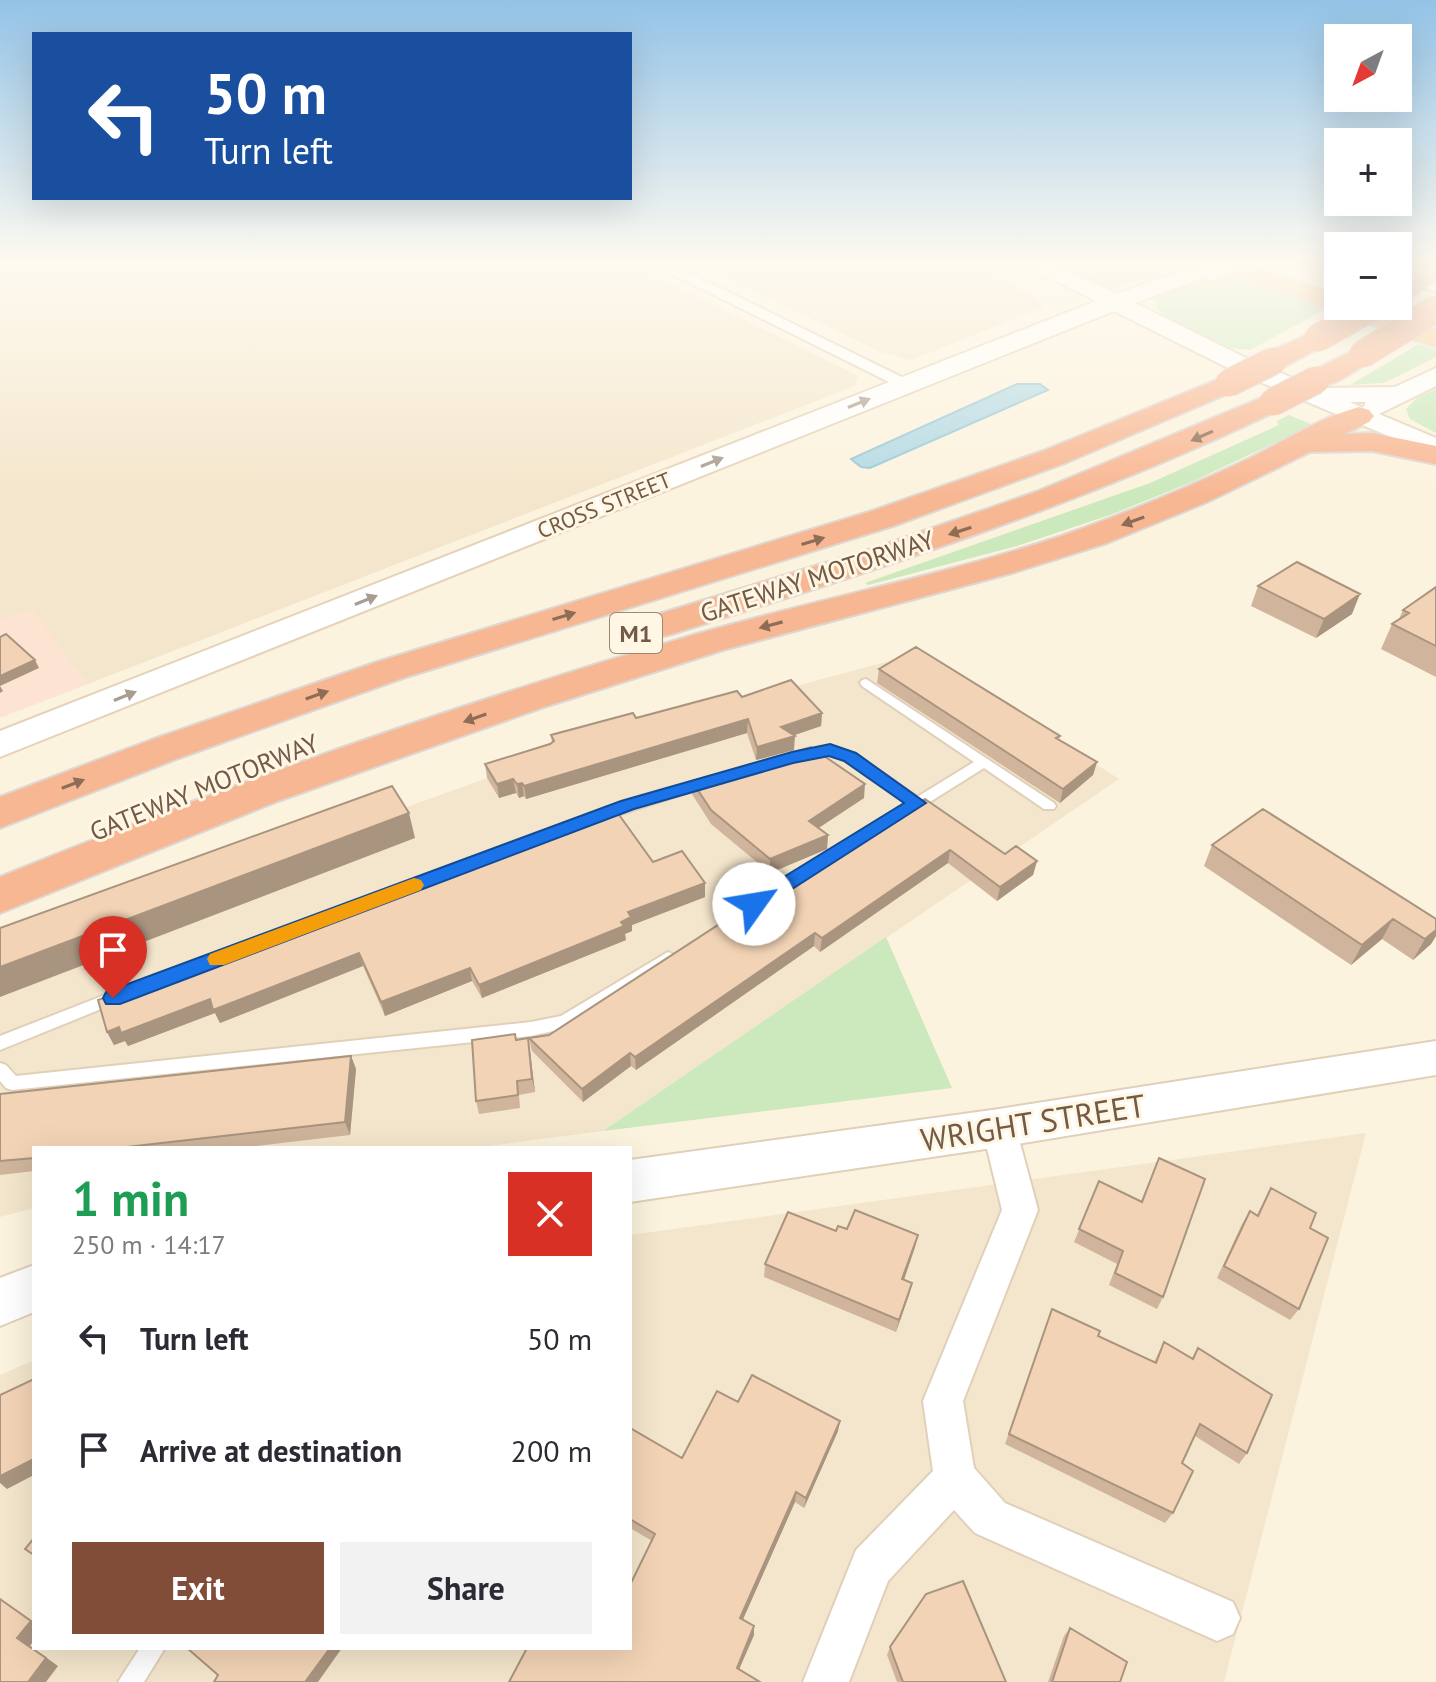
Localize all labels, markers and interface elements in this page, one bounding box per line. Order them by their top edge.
north arrow [1324,24,1412,112]
map controls [1324,24,1412,320]
text: 50 m [204,57,327,129]
icon: left [72,64,176,168]
text: Turn left [204,127,333,174]
button: + [1324,128,1412,216]
button: − [1324,232,1412,320]
one-way arrow [847,397,871,410]
one-way arrow [1191,429,1214,442]
one-way arrow [700,455,724,468]
street label: CROSS STREET [533,465,675,545]
one-way arrow [1121,516,1145,528]
street label: GATEWAY MOTORWAY [696,522,939,629]
one-way arrow [948,525,972,537]
one-way arrow [802,534,826,547]
one-way arrow [354,593,378,606]
one-way arrow [553,609,577,622]
road number: M1 [610,613,662,653]
one-way arrow [758,620,783,632]
one-way arrow [305,688,329,700]
one-way arrow [113,689,137,702]
one-way arrow [463,712,487,724]
street label: GATEWAY MOTORWAY [85,726,324,848]
one-way arrow [61,777,85,790]
position arrow [712,862,796,946]
pin [79,916,147,998]
icon: arrive [91,928,135,972]
street label: WRIGHT STREET [918,1083,1149,1160]
text: 1 min [72,1167,189,1229]
button: close [508,1172,592,1256]
text: 250 m · 14:17 [72,1228,226,1261]
icon: left [72,1316,116,1360]
text: Turn left [140,1319,248,1358]
text: 50 m [527,1319,592,1358]
icon: arrive [72,1428,116,1472]
text: Arrive at destination [140,1431,402,1470]
text: 200 m [511,1431,592,1470]
button: Exit [72,1542,324,1634]
button: Share [340,1542,592,1634]

